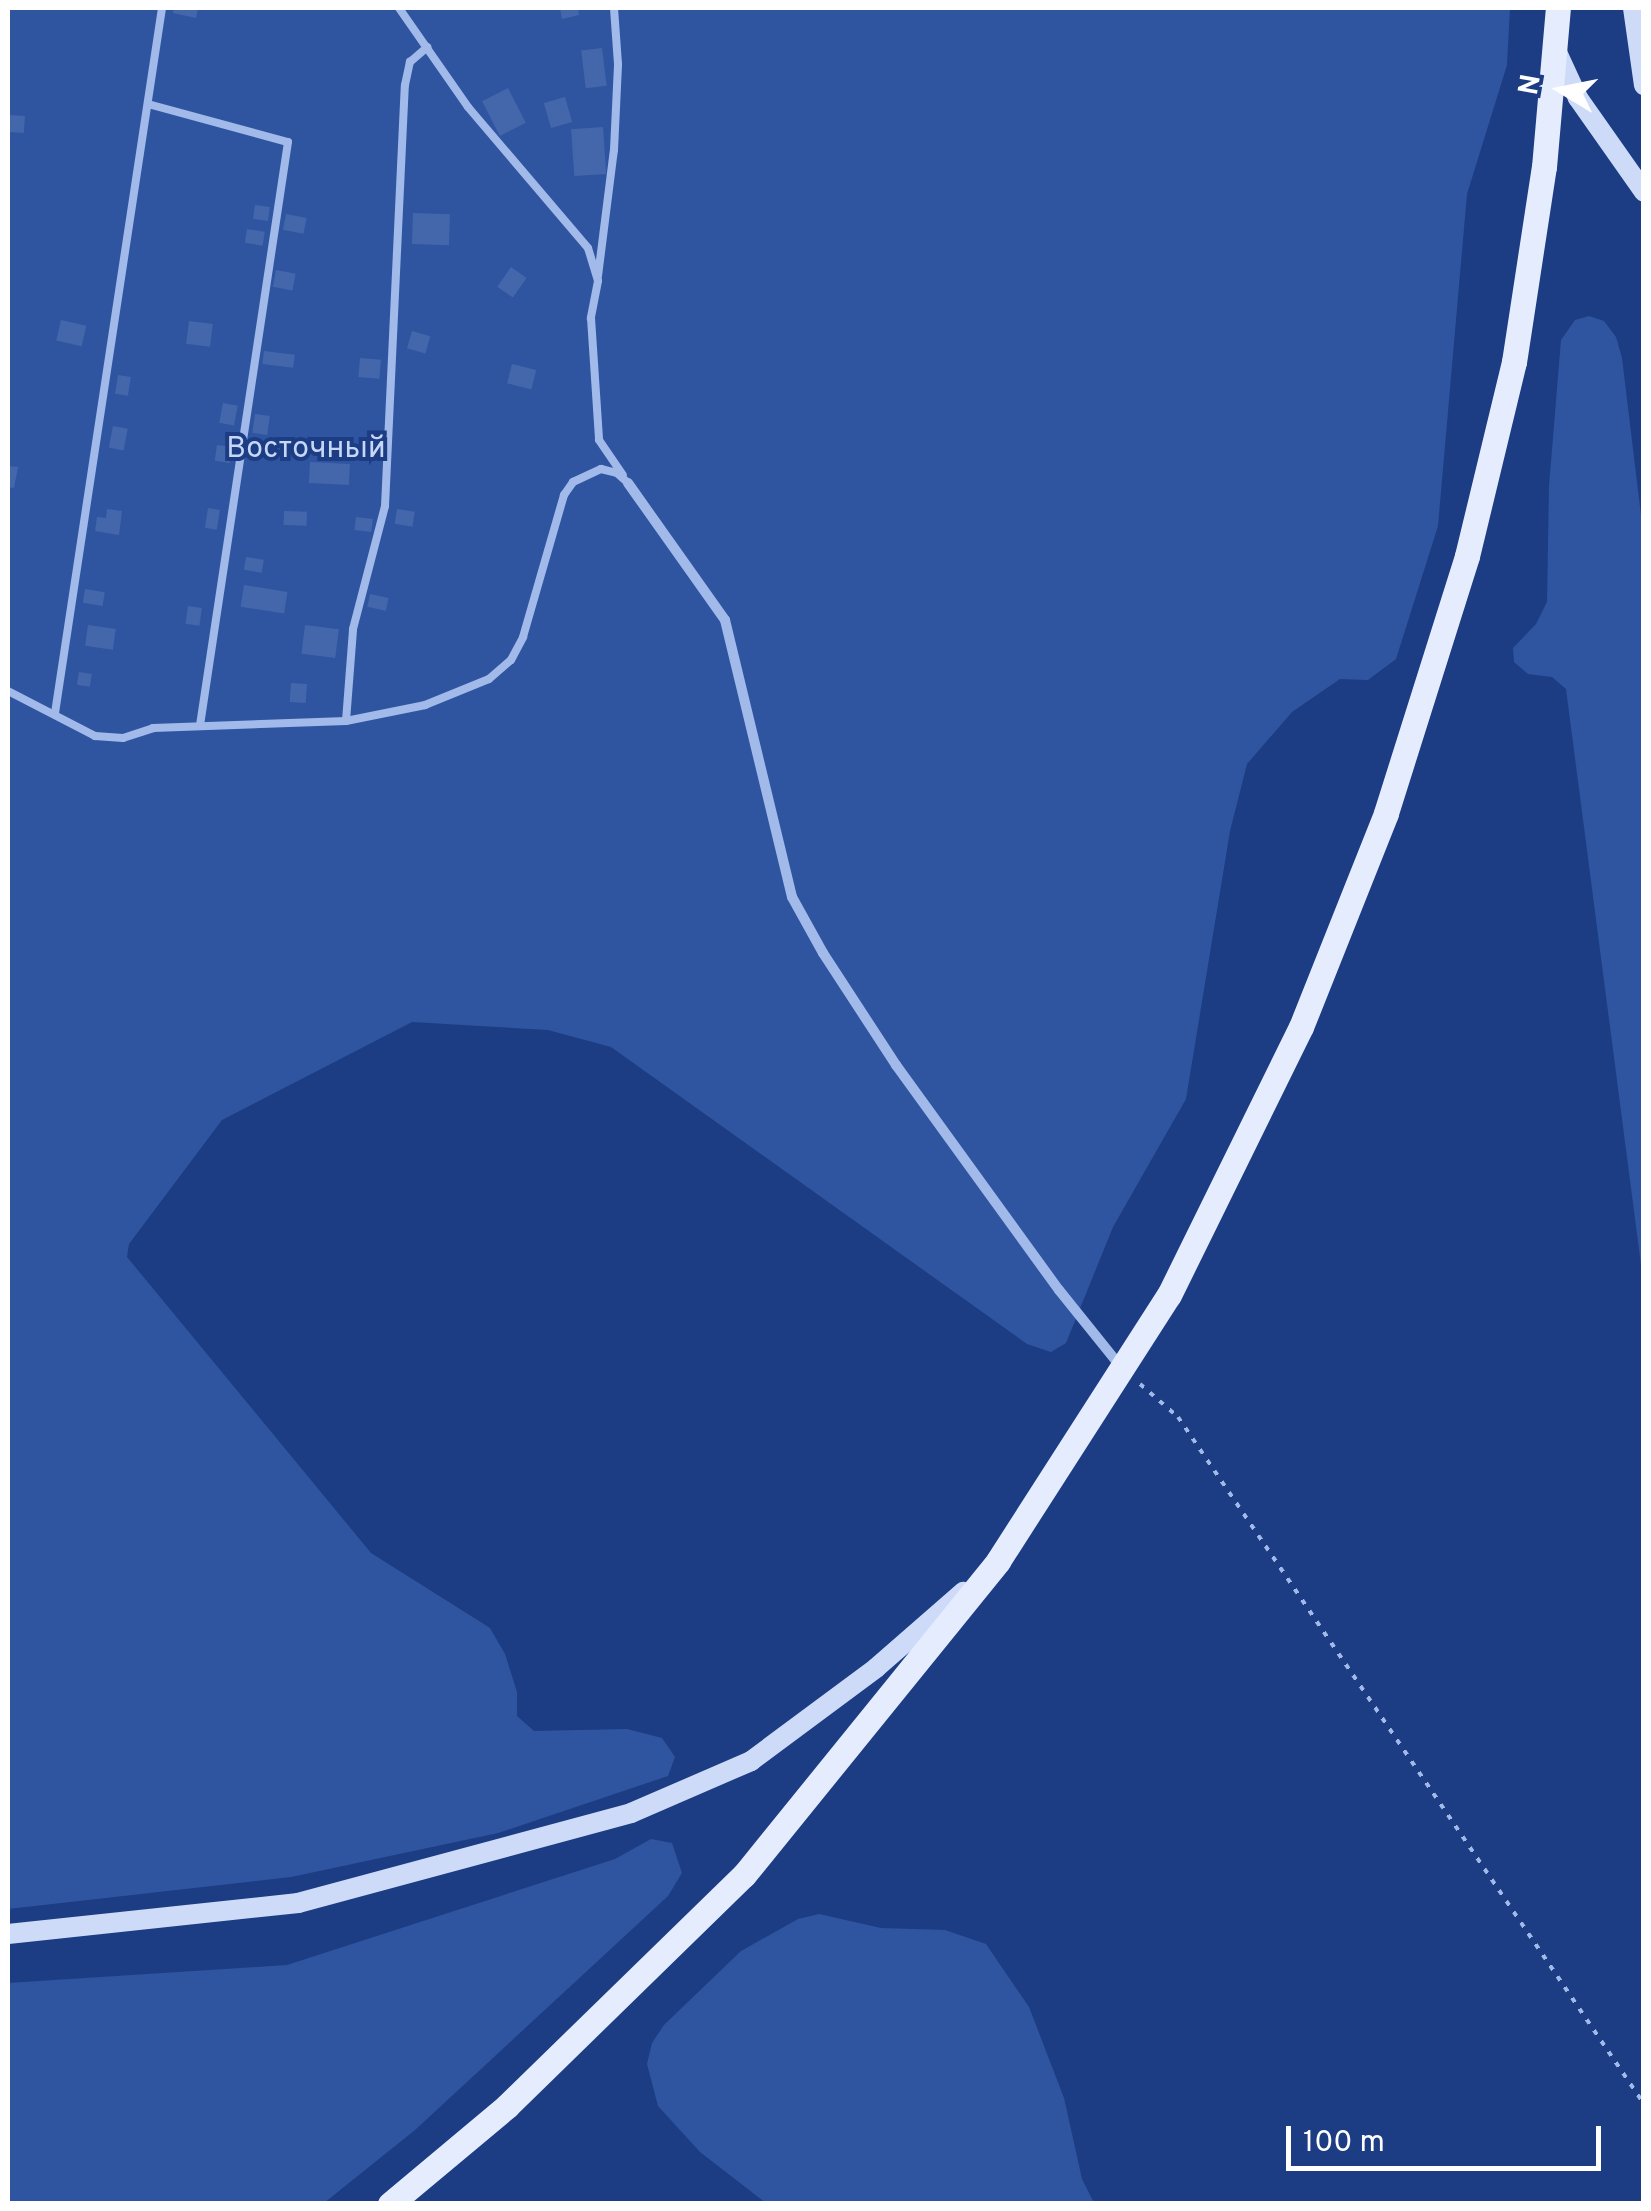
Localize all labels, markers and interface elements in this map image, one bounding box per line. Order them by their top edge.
north arrow [1511,40,1611,140]
text: N [1512,72,1551,98]
park label: Восточный [226,432,386,468]
scale bar [1291,2106,1606,2168]
text: 100 m [1303,2125,1385,2162]

